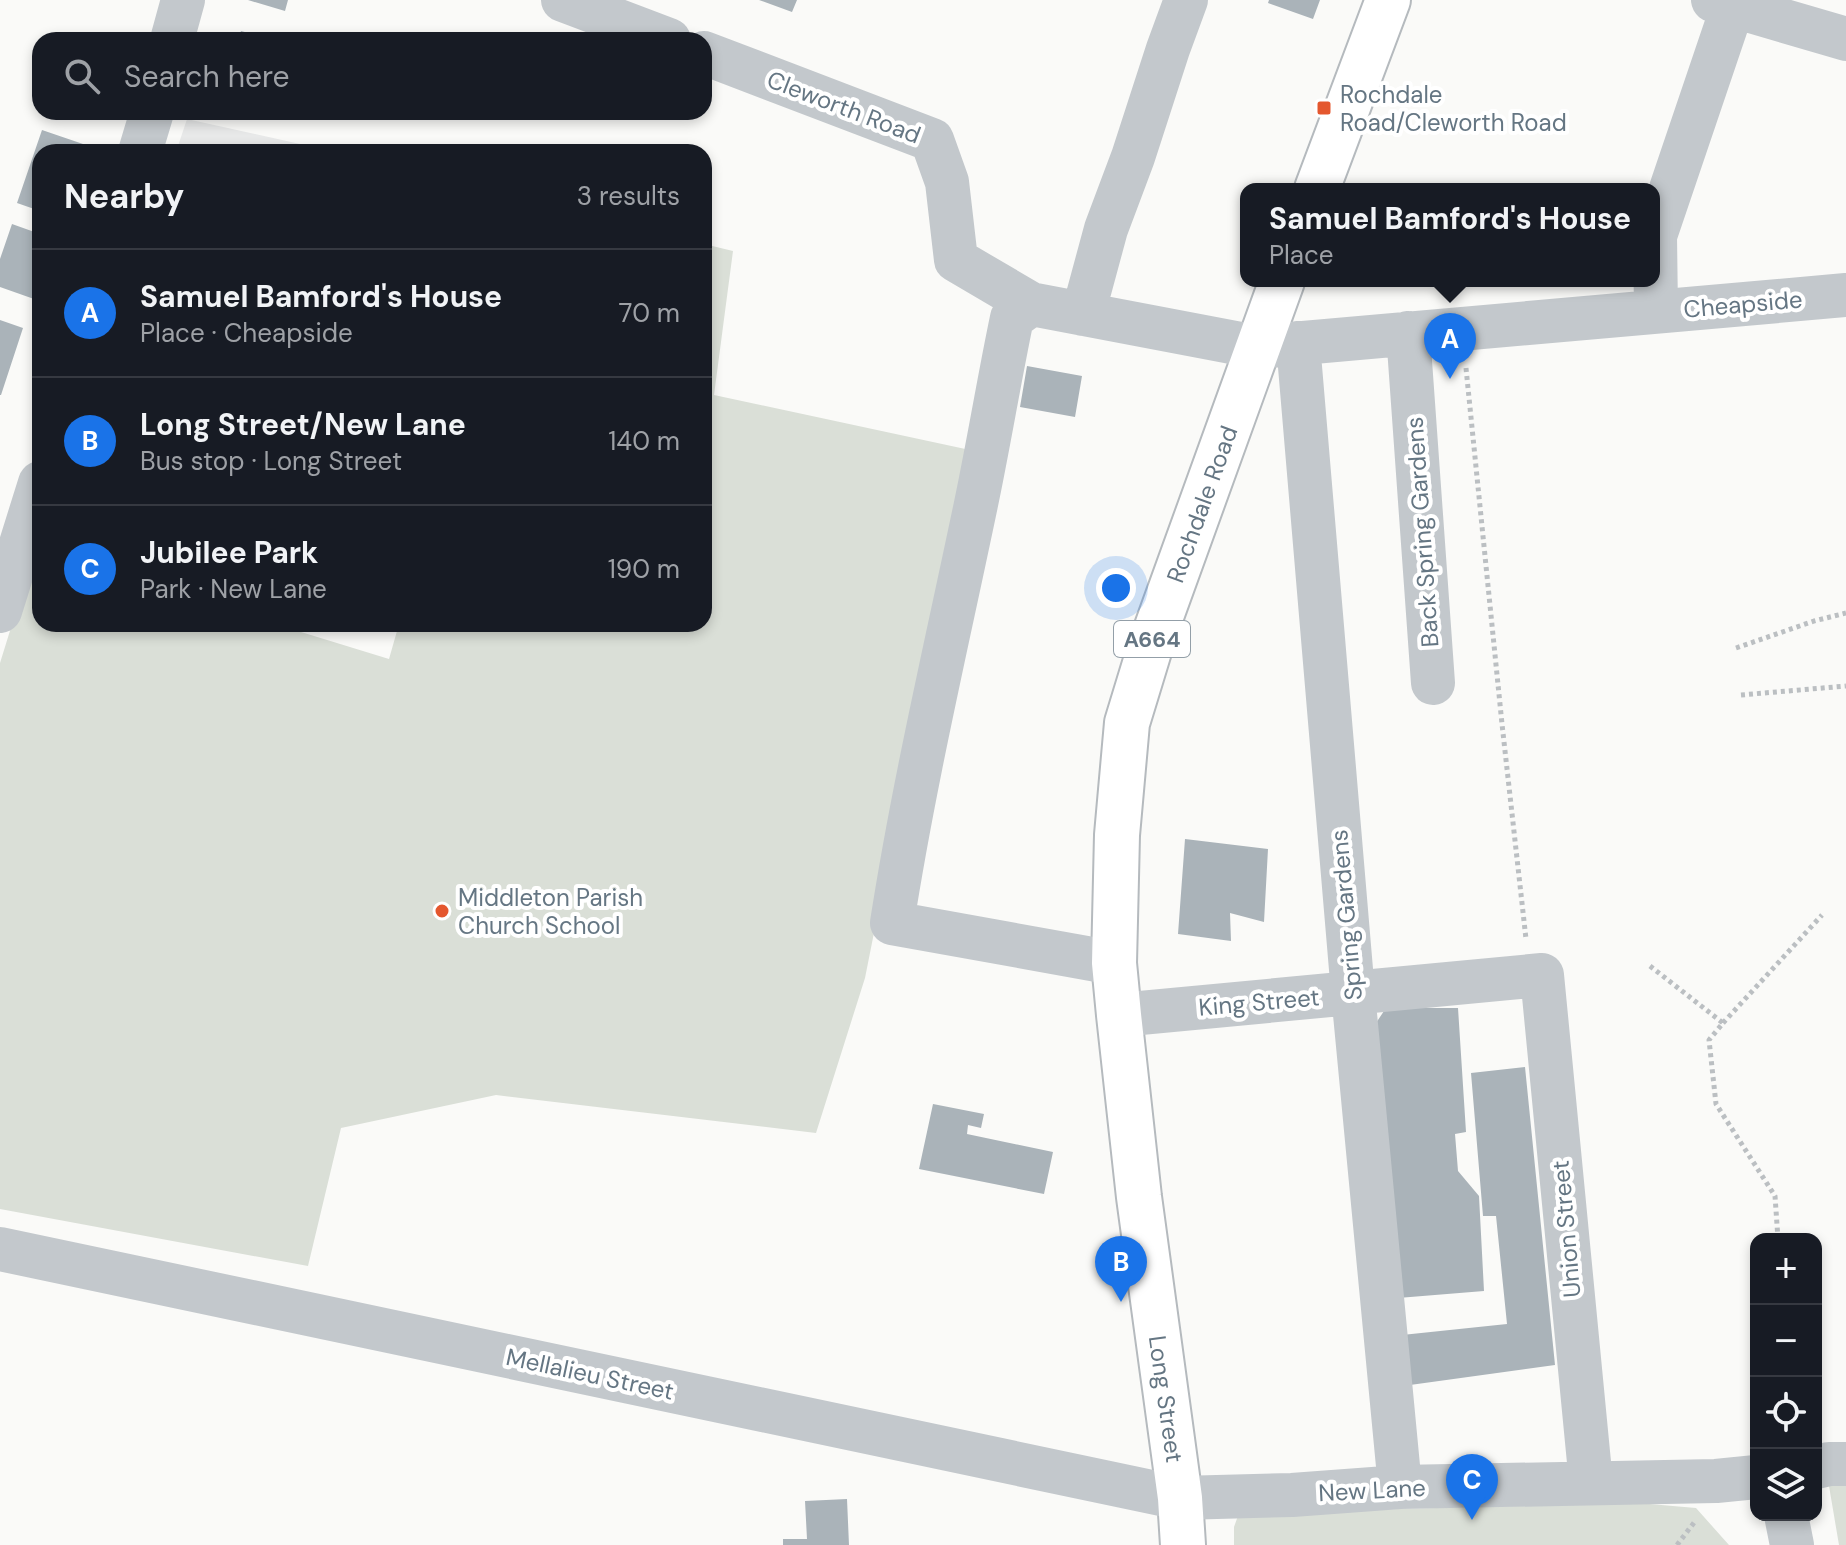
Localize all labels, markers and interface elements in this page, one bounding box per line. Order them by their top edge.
search box [32,32,712,120]
icon: search [60,54,104,98]
text: Search here [124,57,290,96]
street label: Cleworth Road [763,63,925,151]
place label: Rochdale Road/Cleworth Road [1340,79,1567,138]
marker: Rochdale Road/Cleworth Road [1315,99,1333,117]
text: Nearby [64,174,184,219]
text: 3 results [577,179,680,213]
popup [1240,183,1660,287]
text: Samuel Bamford's House [1269,199,1631,238]
text: Place [1269,238,1334,272]
text: Samuel Bamford's House [140,277,502,316]
street label: Cheapside [1682,283,1804,325]
text: A [81,296,99,330]
text: 70 m [619,296,680,330]
pin: A [1424,313,1476,379]
text: Place · Cheapside [140,316,353,350]
text: Long Street/New Lane [140,405,466,444]
street label: Back Spring Gardens [1398,416,1446,648]
street label: Rochdale Road [1159,421,1244,587]
text: B [82,424,98,458]
text: 140 m [608,424,680,458]
text: Bus stop · Long Street [140,444,402,478]
text: Jubilee Park [140,533,318,572]
text: C [80,552,100,586]
text: 190 m [608,552,680,586]
your location [1096,568,1136,608]
text: Park · New Lane [140,572,327,606]
road number: A664 [1114,621,1190,657]
street label: Spring Gardens [1323,828,1369,1002]
place label: Middleton Parish Church School [458,882,643,941]
marker: Middleton Parish Church School [433,902,451,920]
street label: King Street [1197,981,1321,1023]
street label: Union Street [1545,1159,1587,1299]
map controls [1750,1233,1822,1521]
button: + [1750,1233,1822,1305]
pin: B [1095,1236,1147,1302]
button: − [1750,1305,1822,1377]
street label: Long Street [1142,1333,1190,1465]
street label: Mellalieu Street [503,1341,677,1407]
button: locate [1750,1377,1822,1449]
button: layers [1750,1449,1822,1521]
pin: C [1446,1454,1498,1520]
street label: New Lane [1317,1472,1427,1508]

